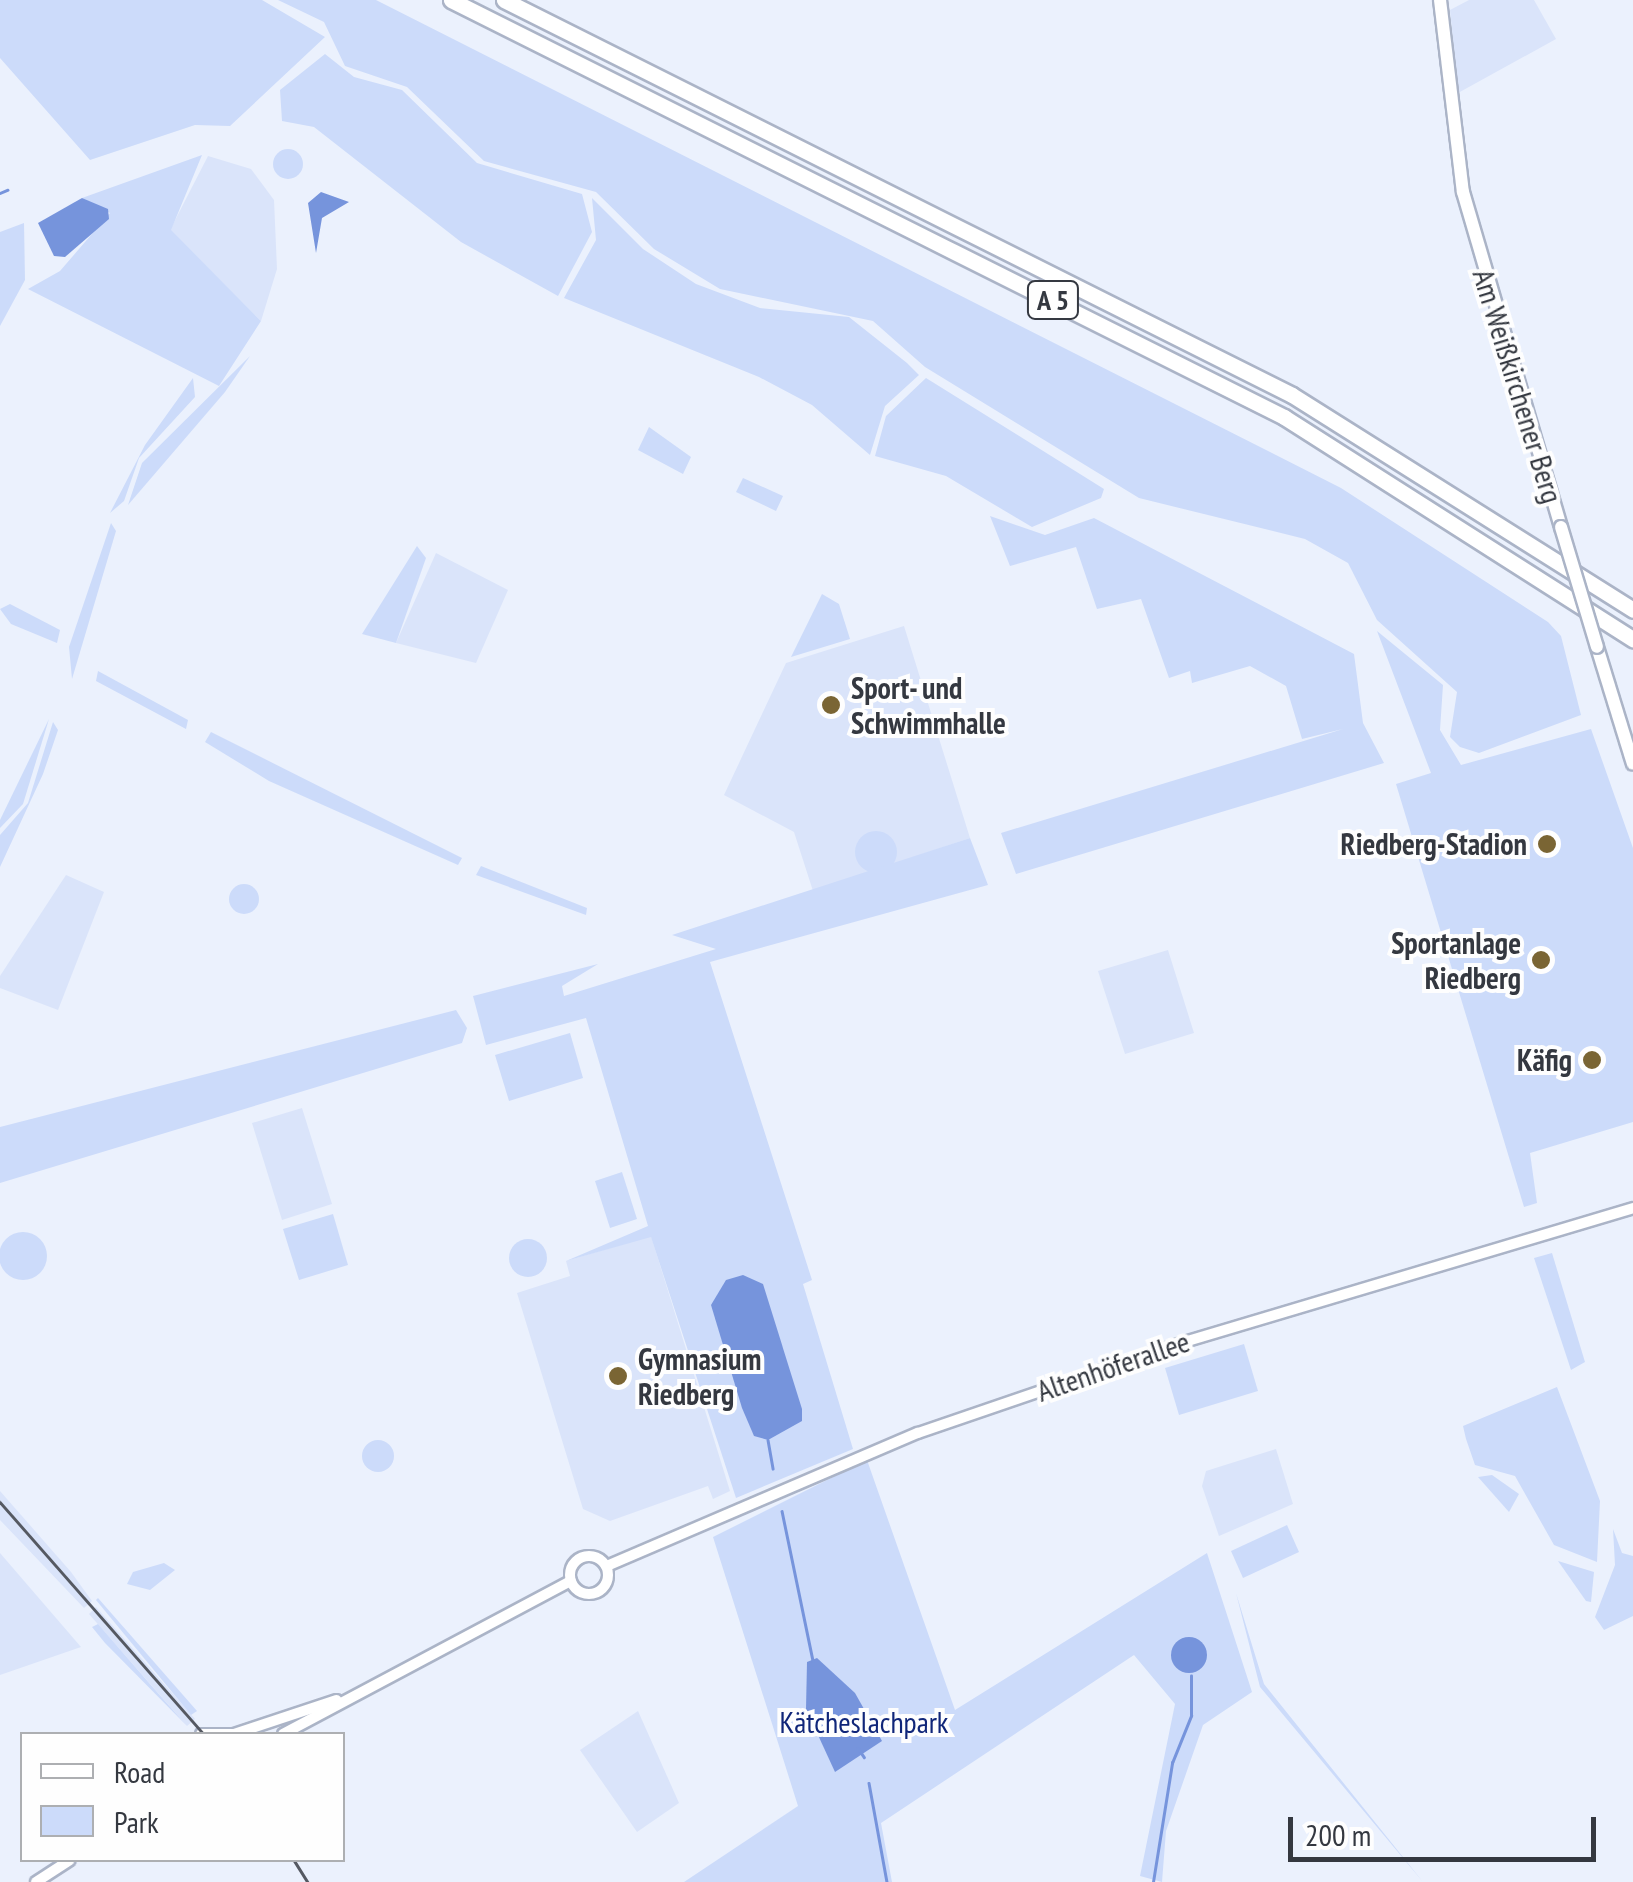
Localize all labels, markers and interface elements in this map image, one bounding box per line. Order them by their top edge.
street label: Am Weißkirchener Berg [1465,264,1571,508]
road number: A 5 [1026,277,1080,323]
place label: Sport- und Schwimmhalle [851,670,1006,740]
marker: Sport- und Schwimmhalle [820,694,842,716]
place label: Riedberg-Stadion [1341,826,1527,862]
marker: Riedberg-Stadion [1536,833,1558,855]
place label: Sportanlage Riedberg [1391,925,1521,996]
marker: Sportanlage Riedberg [1530,949,1552,971]
place label: Käfig [1517,1042,1572,1078]
marker: Käfig [1581,1049,1603,1071]
street label: Altenhöferallee [1032,1323,1194,1409]
place label: Gymnasium Riedberg [638,1341,761,1412]
marker: Gymnasium Riedberg [607,1365,629,1387]
park label: Kätcheslachpark [780,1704,948,1740]
legend [20,1732,345,1862]
text: Road [114,1752,165,1791]
scale bar [1293,1797,1600,1859]
text: Park [114,1802,159,1841]
text: 200 m [1305,1815,1371,1854]

